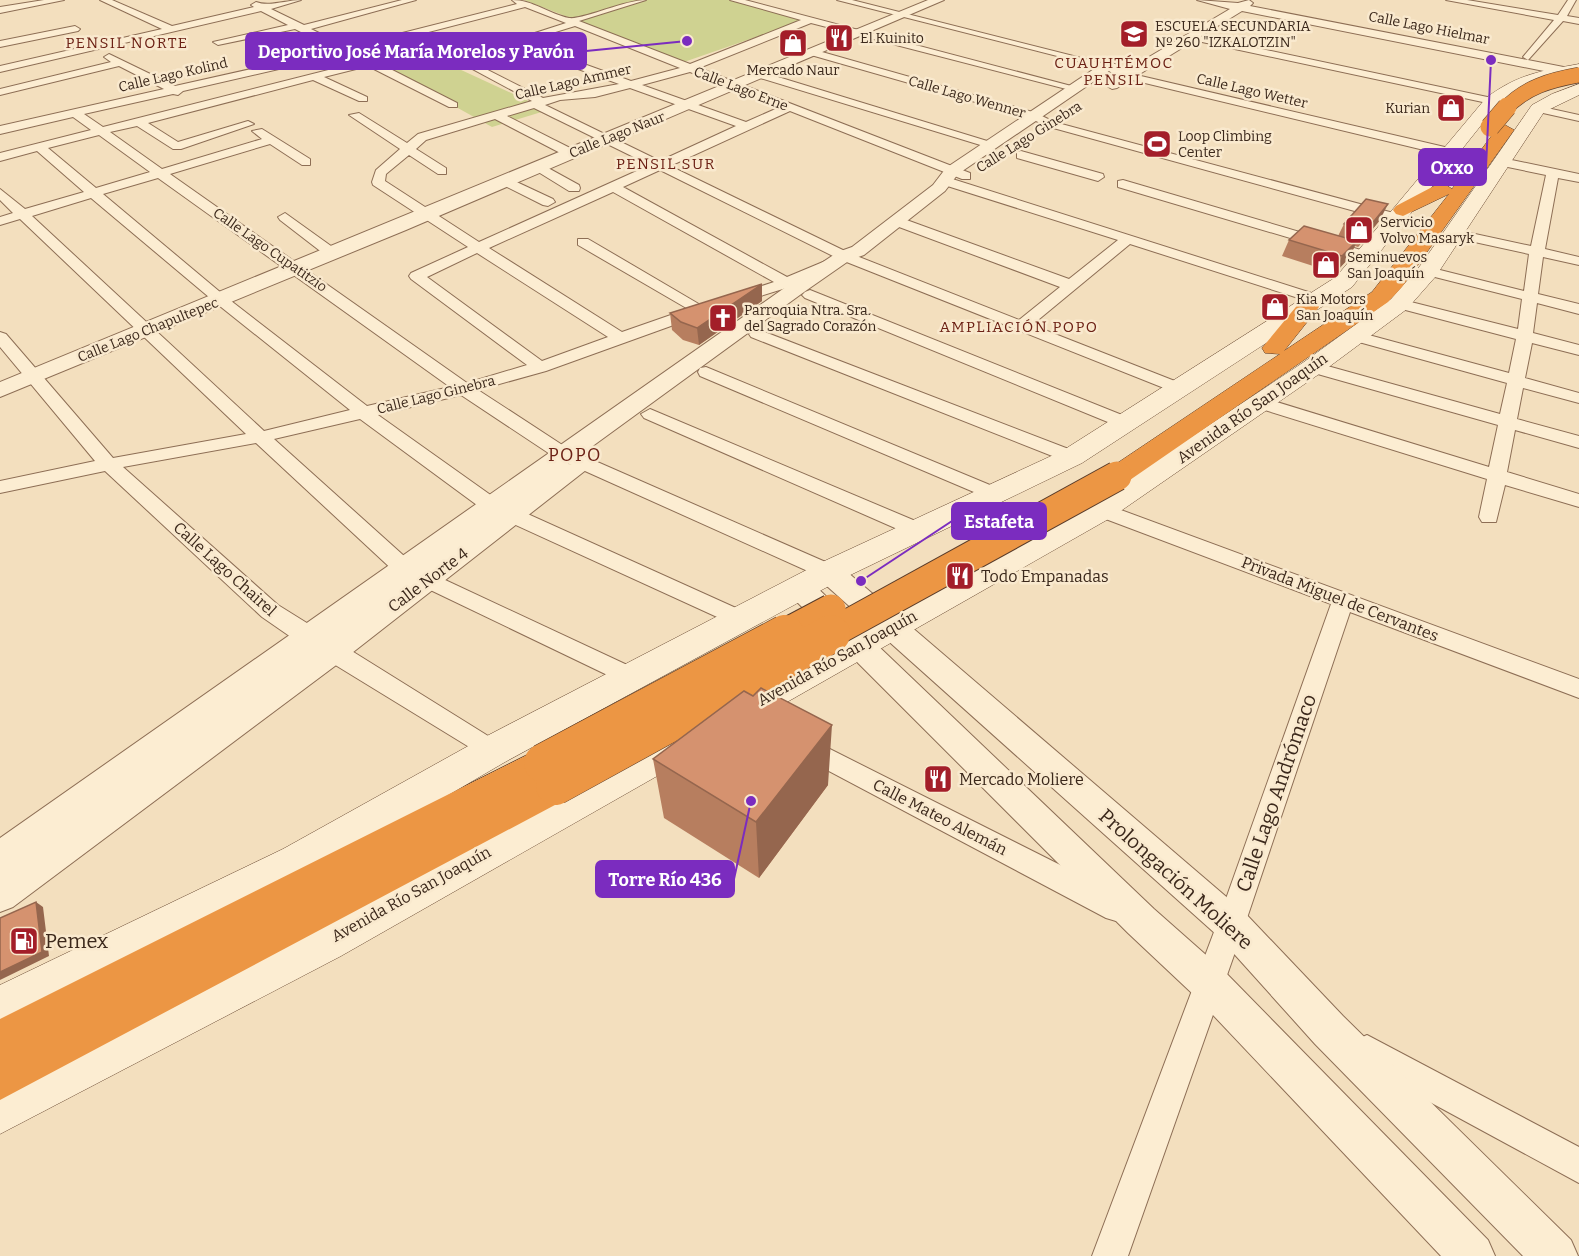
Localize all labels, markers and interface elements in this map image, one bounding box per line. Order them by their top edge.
street label: Calle Lago Hielmar [1367,8,1491,48]
school or university icon: ESCUELA SECUNDARIA Nº 260 "IZKALOTZIN" [1118,18,1150,50]
place label: ESCUELA SECUNDARIA Nº 260 "IZKALOTZIN" [1155,18,1310,51]
restaurant icon: El Kuinito [823,22,855,54]
shop icon: Mercado Naur [777,27,809,59]
place label: El Kuinito [860,30,924,47]
callout: Deportivo José María Morelos y Pavón [246,33,586,69]
district label: PENSIL NORTE [65,34,189,52]
text: Deportivo José María Morelos y Pavón [258,41,575,63]
street label: Calle Lago Kolind [117,54,229,96]
district label: CUAUHTÉMOC PENSIL [1054,54,1174,89]
street label: Calle Lago Ammer [513,60,633,104]
place label: Mercado Naur [747,62,839,79]
street label: Calle Lago Erne [691,63,791,115]
street label: Calle Lago Wetter [1195,70,1309,112]
street label: Calle Lago Wenner [906,72,1028,122]
shop icon: Kurian [1435,92,1467,124]
street label: Calle Lago Ginebra [973,98,1085,176]
place label: Kurian [1385,100,1430,117]
street label: Calle Lago Naur [567,108,667,162]
sports icon: Loop Climbing Center [1141,128,1173,160]
place label: Loop Climbing Center [1178,128,1272,161]
callout: Oxxo [1419,149,1486,185]
district label: PENSIL SUR [616,155,716,173]
text: Oxxo [1430,157,1474,179]
street label: Calle Lago Cupatitzio [210,204,330,296]
shop icon: Servicio Volvo Masaryk [1343,214,1375,246]
place label: Servicio Volvo Masaryk [1380,214,1474,247]
shop icon: Seminuevos San Joaquín [1310,249,1342,281]
place label: Seminuevos San Joaquín [1347,249,1427,282]
shop icon: Kia Motors San Joaquín [1259,291,1291,323]
place label: Kia Motors San Joaquín [1296,291,1373,324]
street label: Calle Lago Chapultepec [75,294,221,366]
church icon: Parroquia Ntra. Sra. del Sagrado Corazón [707,302,739,334]
place label: Parroquia Ntra. Sra. del Sagrado Corazón [744,302,877,335]
district label: AMPLIACIÓN POPO [940,318,1098,336]
street label: Avenida Río San Joaquín [1173,349,1331,467]
street label: Calle Lago Ginebra [375,372,497,418]
district label: POPO [548,444,602,466]
callout: Estafeta [952,503,1046,539]
text: Estafeta [964,511,1034,533]
street label: Calle Lago Chairel [170,518,281,620]
street label: Calle Norte 4 [384,543,472,616]
street label: Privada Miguel de Cervantes [1239,553,1441,645]
restaurant icon: Todo Empanadas [944,560,976,592]
place label: Todo Empanadas [981,567,1109,586]
street label: Avenida Río San Joaquín [754,606,920,710]
street label: Calle Lago Andrómaco [1231,691,1321,895]
restaurant icon: Mercado Moliere [922,763,954,795]
place label: Mercado Moliere [959,770,1084,789]
street label: Calle Mateo Alemán [870,775,1010,859]
street label: Prolongación Moliere [1094,804,1258,954]
street label: Avenida Río San Joaquín [328,842,494,946]
callout: Torre Río 436 [596,861,734,897]
text: Torre Río 436 [608,869,722,891]
fuel station icon: Pemex [8,925,40,957]
place label: Pemex [45,929,108,953]

